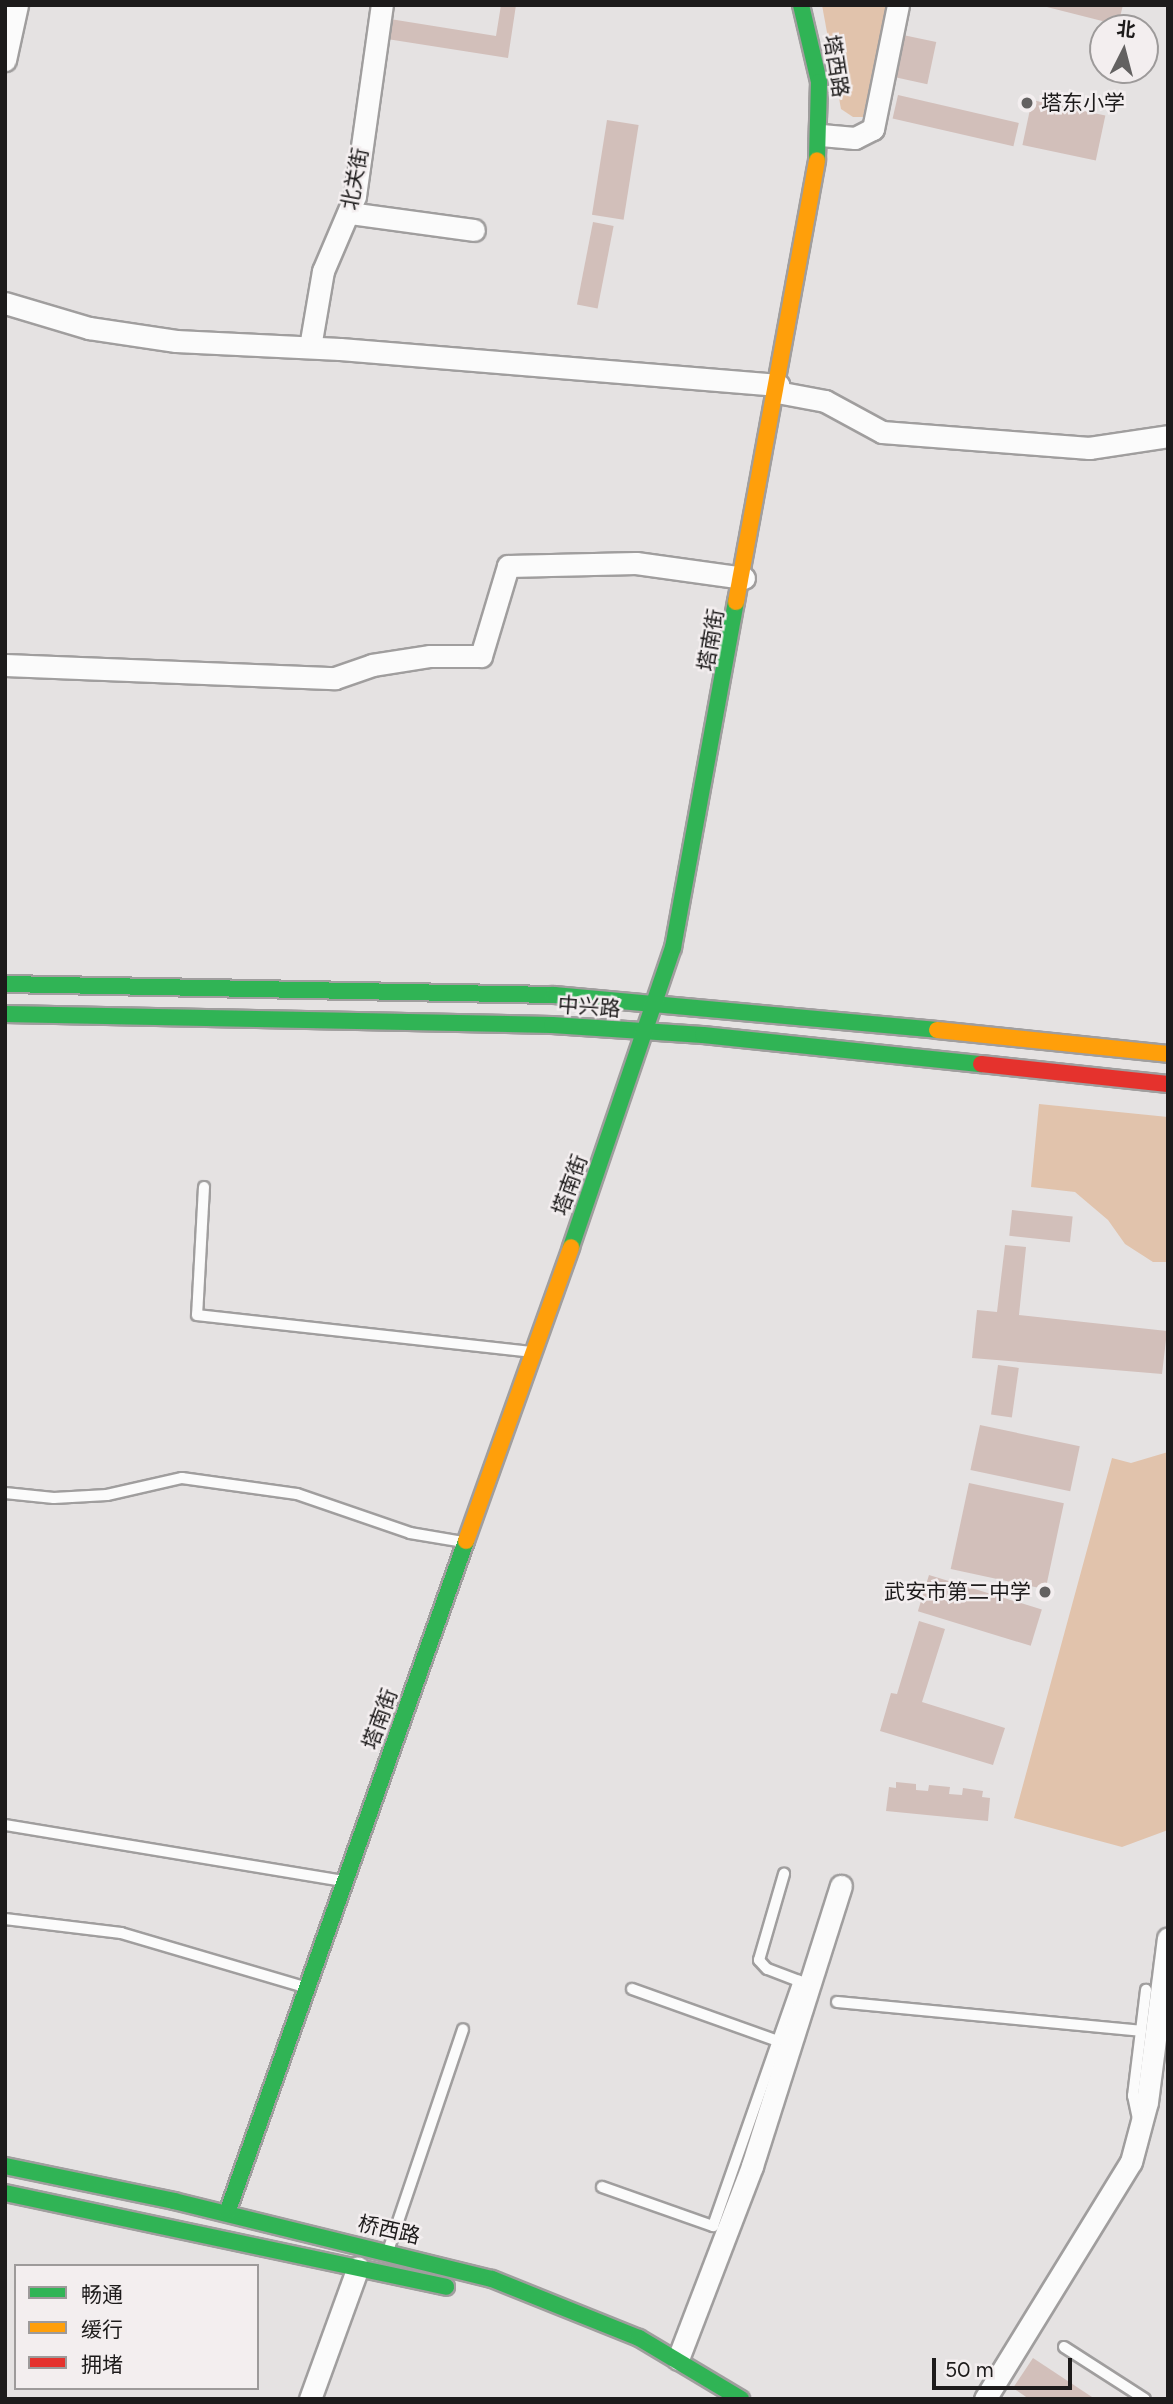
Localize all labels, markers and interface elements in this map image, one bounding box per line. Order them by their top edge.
north arrow [1089,14,1159,84]
text: 北 [1115,17,1137,42]
street label: 塔西路 [819,33,853,99]
place label: 塔东小学 [1041,90,1125,116]
marker: 塔东小学 [1019,95,1035,111]
street label: 北关街 [337,146,373,212]
street label: 塔南街 [693,607,729,673]
street label: 中兴路 [557,992,621,1022]
street label: 塔南街 [547,1151,593,1219]
place label: 武安市第二中学 [884,1579,1031,1605]
marker: 武安市第二中学 [1037,1584,1053,1600]
street label: 塔南街 [357,1685,403,1753]
street label: 桥西路 [355,2211,423,2249]
legend [14,2264,259,2390]
text: 畅通 [81,2282,123,2307]
text: 缓行 [81,2317,123,2342]
scale bar [935,2344,1075,2388]
text: 拥堵 [81,2352,123,2377]
text: 50 m [945,2357,994,2382]

